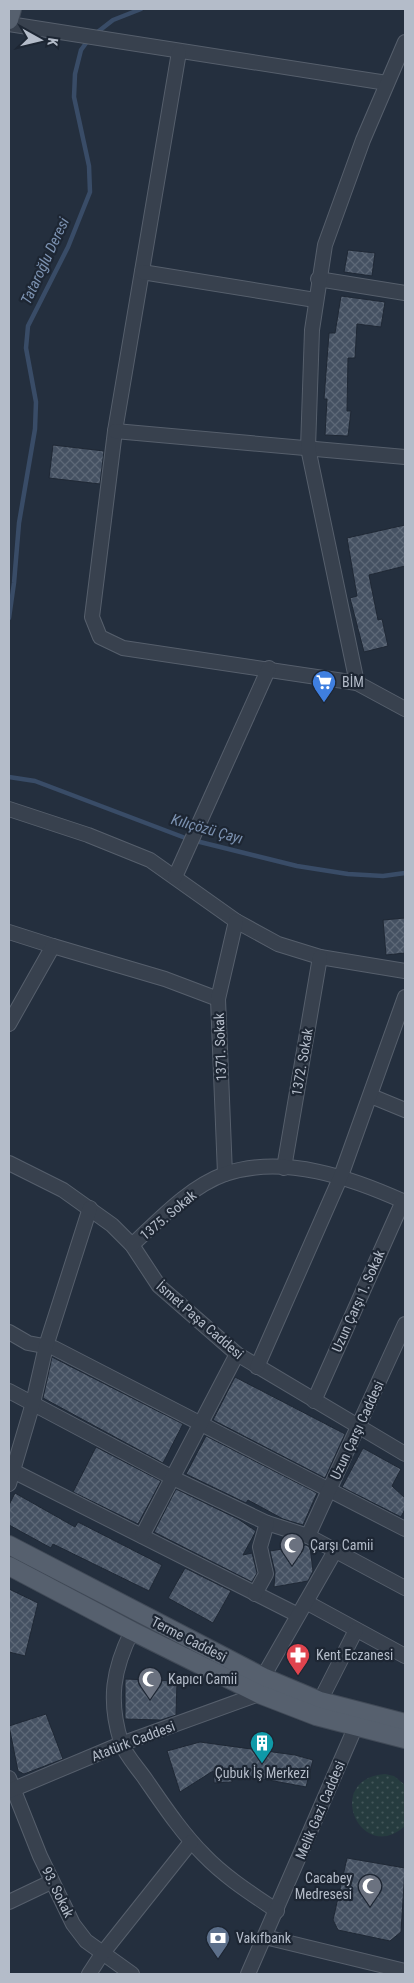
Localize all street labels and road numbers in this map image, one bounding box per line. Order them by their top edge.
street label: 1371. Sokak [211,1012,229,1081]
street label: 1372. Sokak [288,1026,316,1097]
street label: 1375. Sokak [137,1187,200,1243]
street label: Uzun Çarşı 1. Sokak [328,1247,388,1354]
street label: İsmet Paşa Caddesi [153,1278,247,1362]
street label: Uzun Çarşı Caddesi [327,1378,387,1482]
street label: Terme Caddesi [149,1613,229,1665]
street label: Atatürk Caddesi [89,1718,177,1764]
street label: Melik Gazi Caddesi [292,1758,348,1862]
street label: 93. Sokak [39,1864,77,1921]

